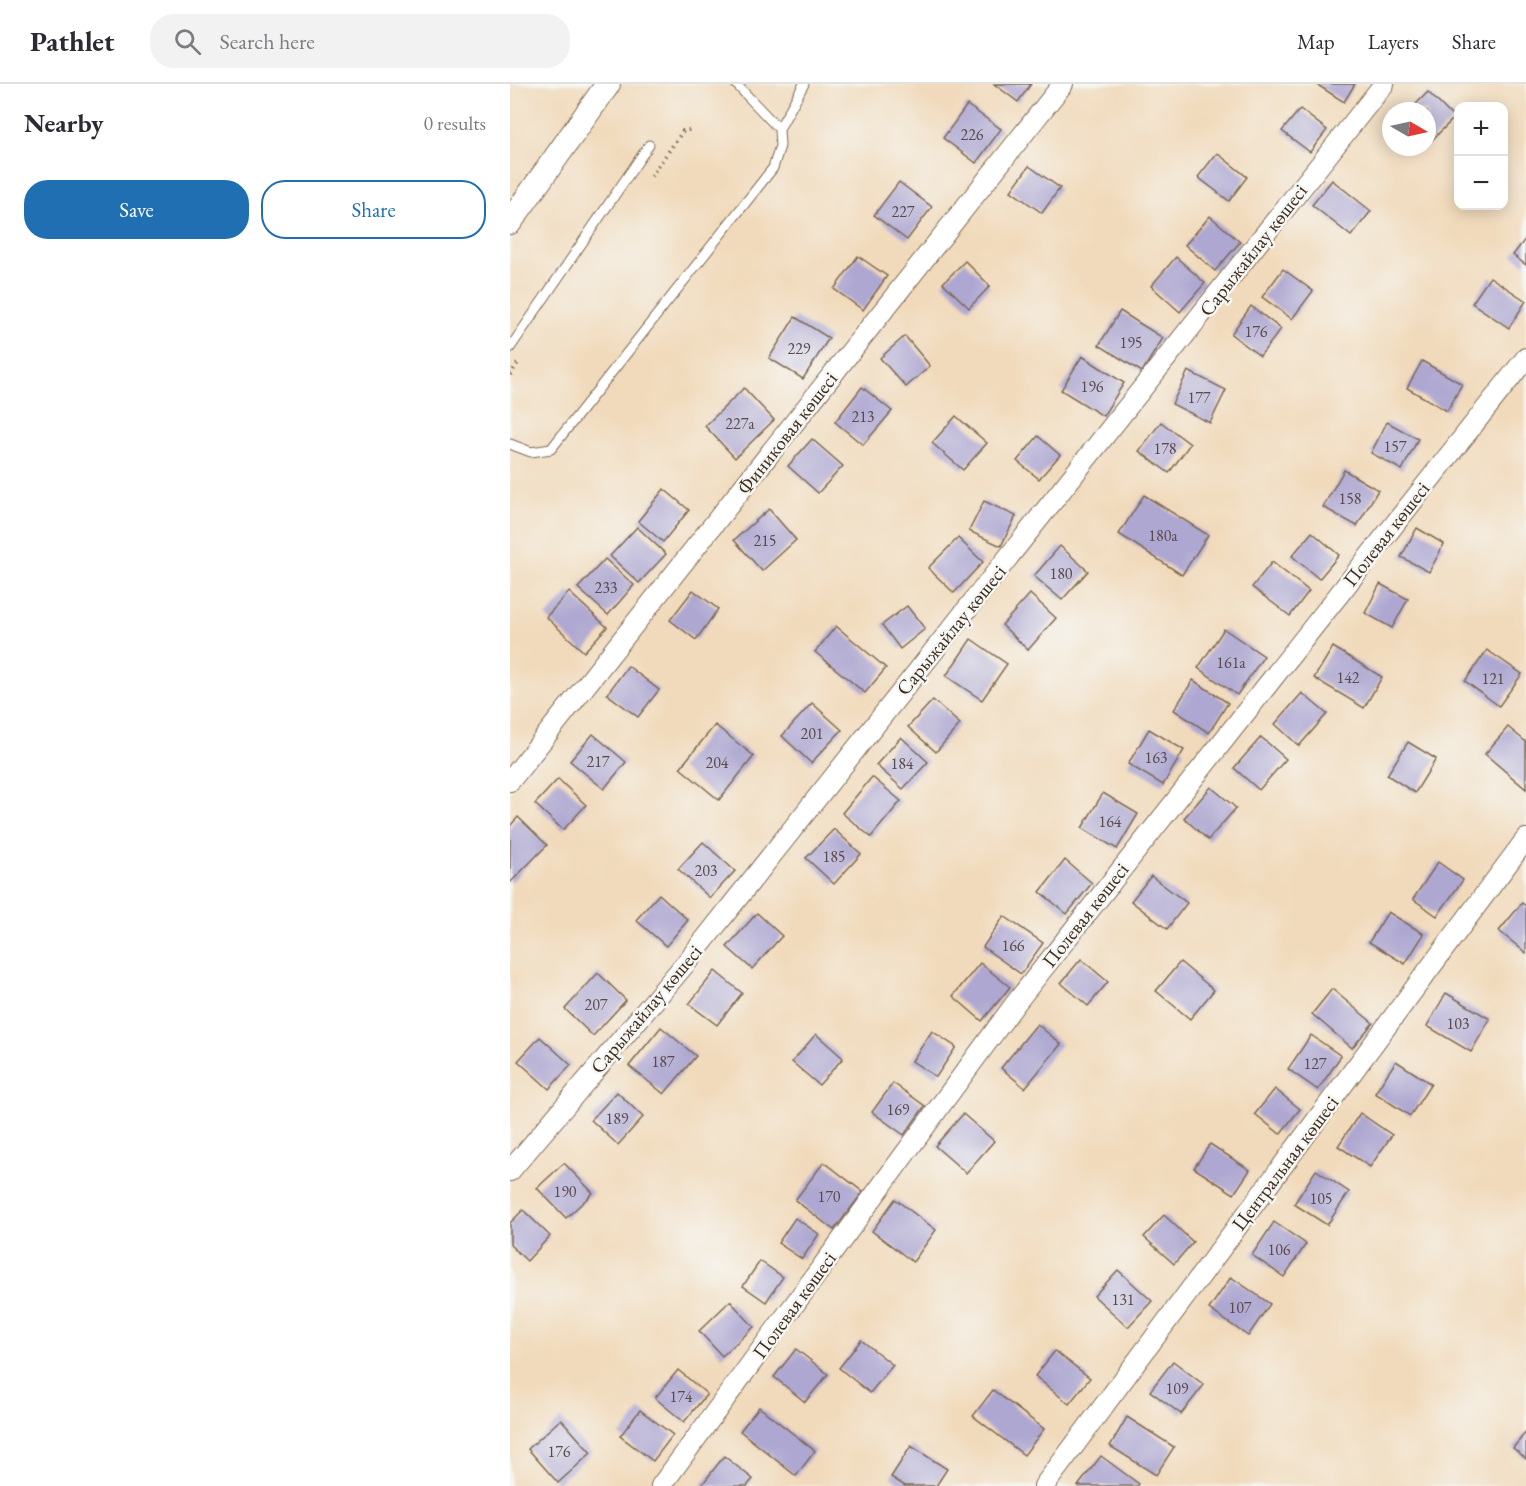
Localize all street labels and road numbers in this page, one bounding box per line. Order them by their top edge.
street label: Сарыжайлау көшесі [1193,179,1313,321]
street label: Финиковая көшесі [731,366,843,500]
street label: Полевая көшесі [1337,476,1435,592]
street label: Сарыжайлау көшесі [890,559,1012,701]
street label: Полевая көшесі [1036,857,1134,973]
street label: Сарыжайлау көшесі [584,939,708,1079]
street label: Центральная көшесі [1226,1090,1344,1236]
street label: Полевая көшесі [746,1246,842,1364]

